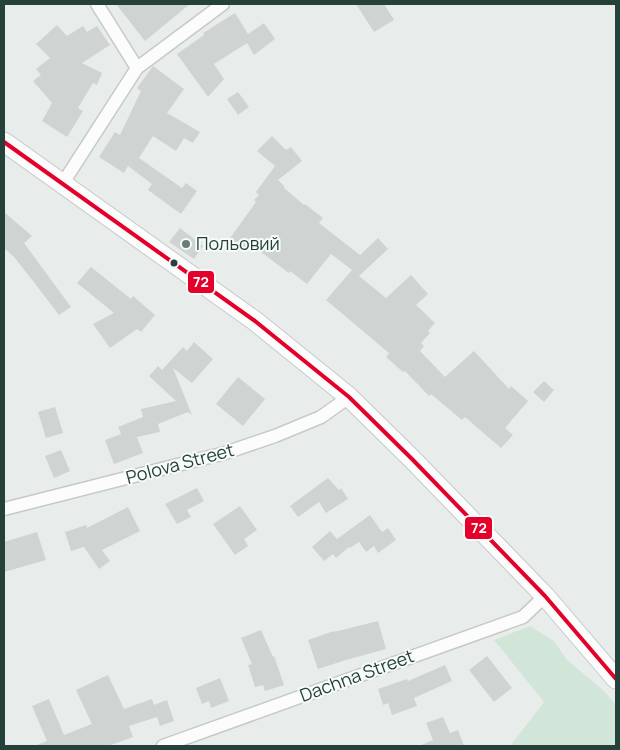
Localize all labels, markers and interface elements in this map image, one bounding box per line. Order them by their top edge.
place label: Польовий [196,231,280,255]
marker: Польовий [180,238,192,250]
unlabelled marker [169,258,179,268]
line badge: 72 [187,270,215,294]
text: 72 [193,272,209,291]
street label: Polova Street [123,437,236,489]
line badge: 72 [464,516,493,540]
text: 72 [471,518,487,537]
street label: Dachna Street [296,643,417,707]

